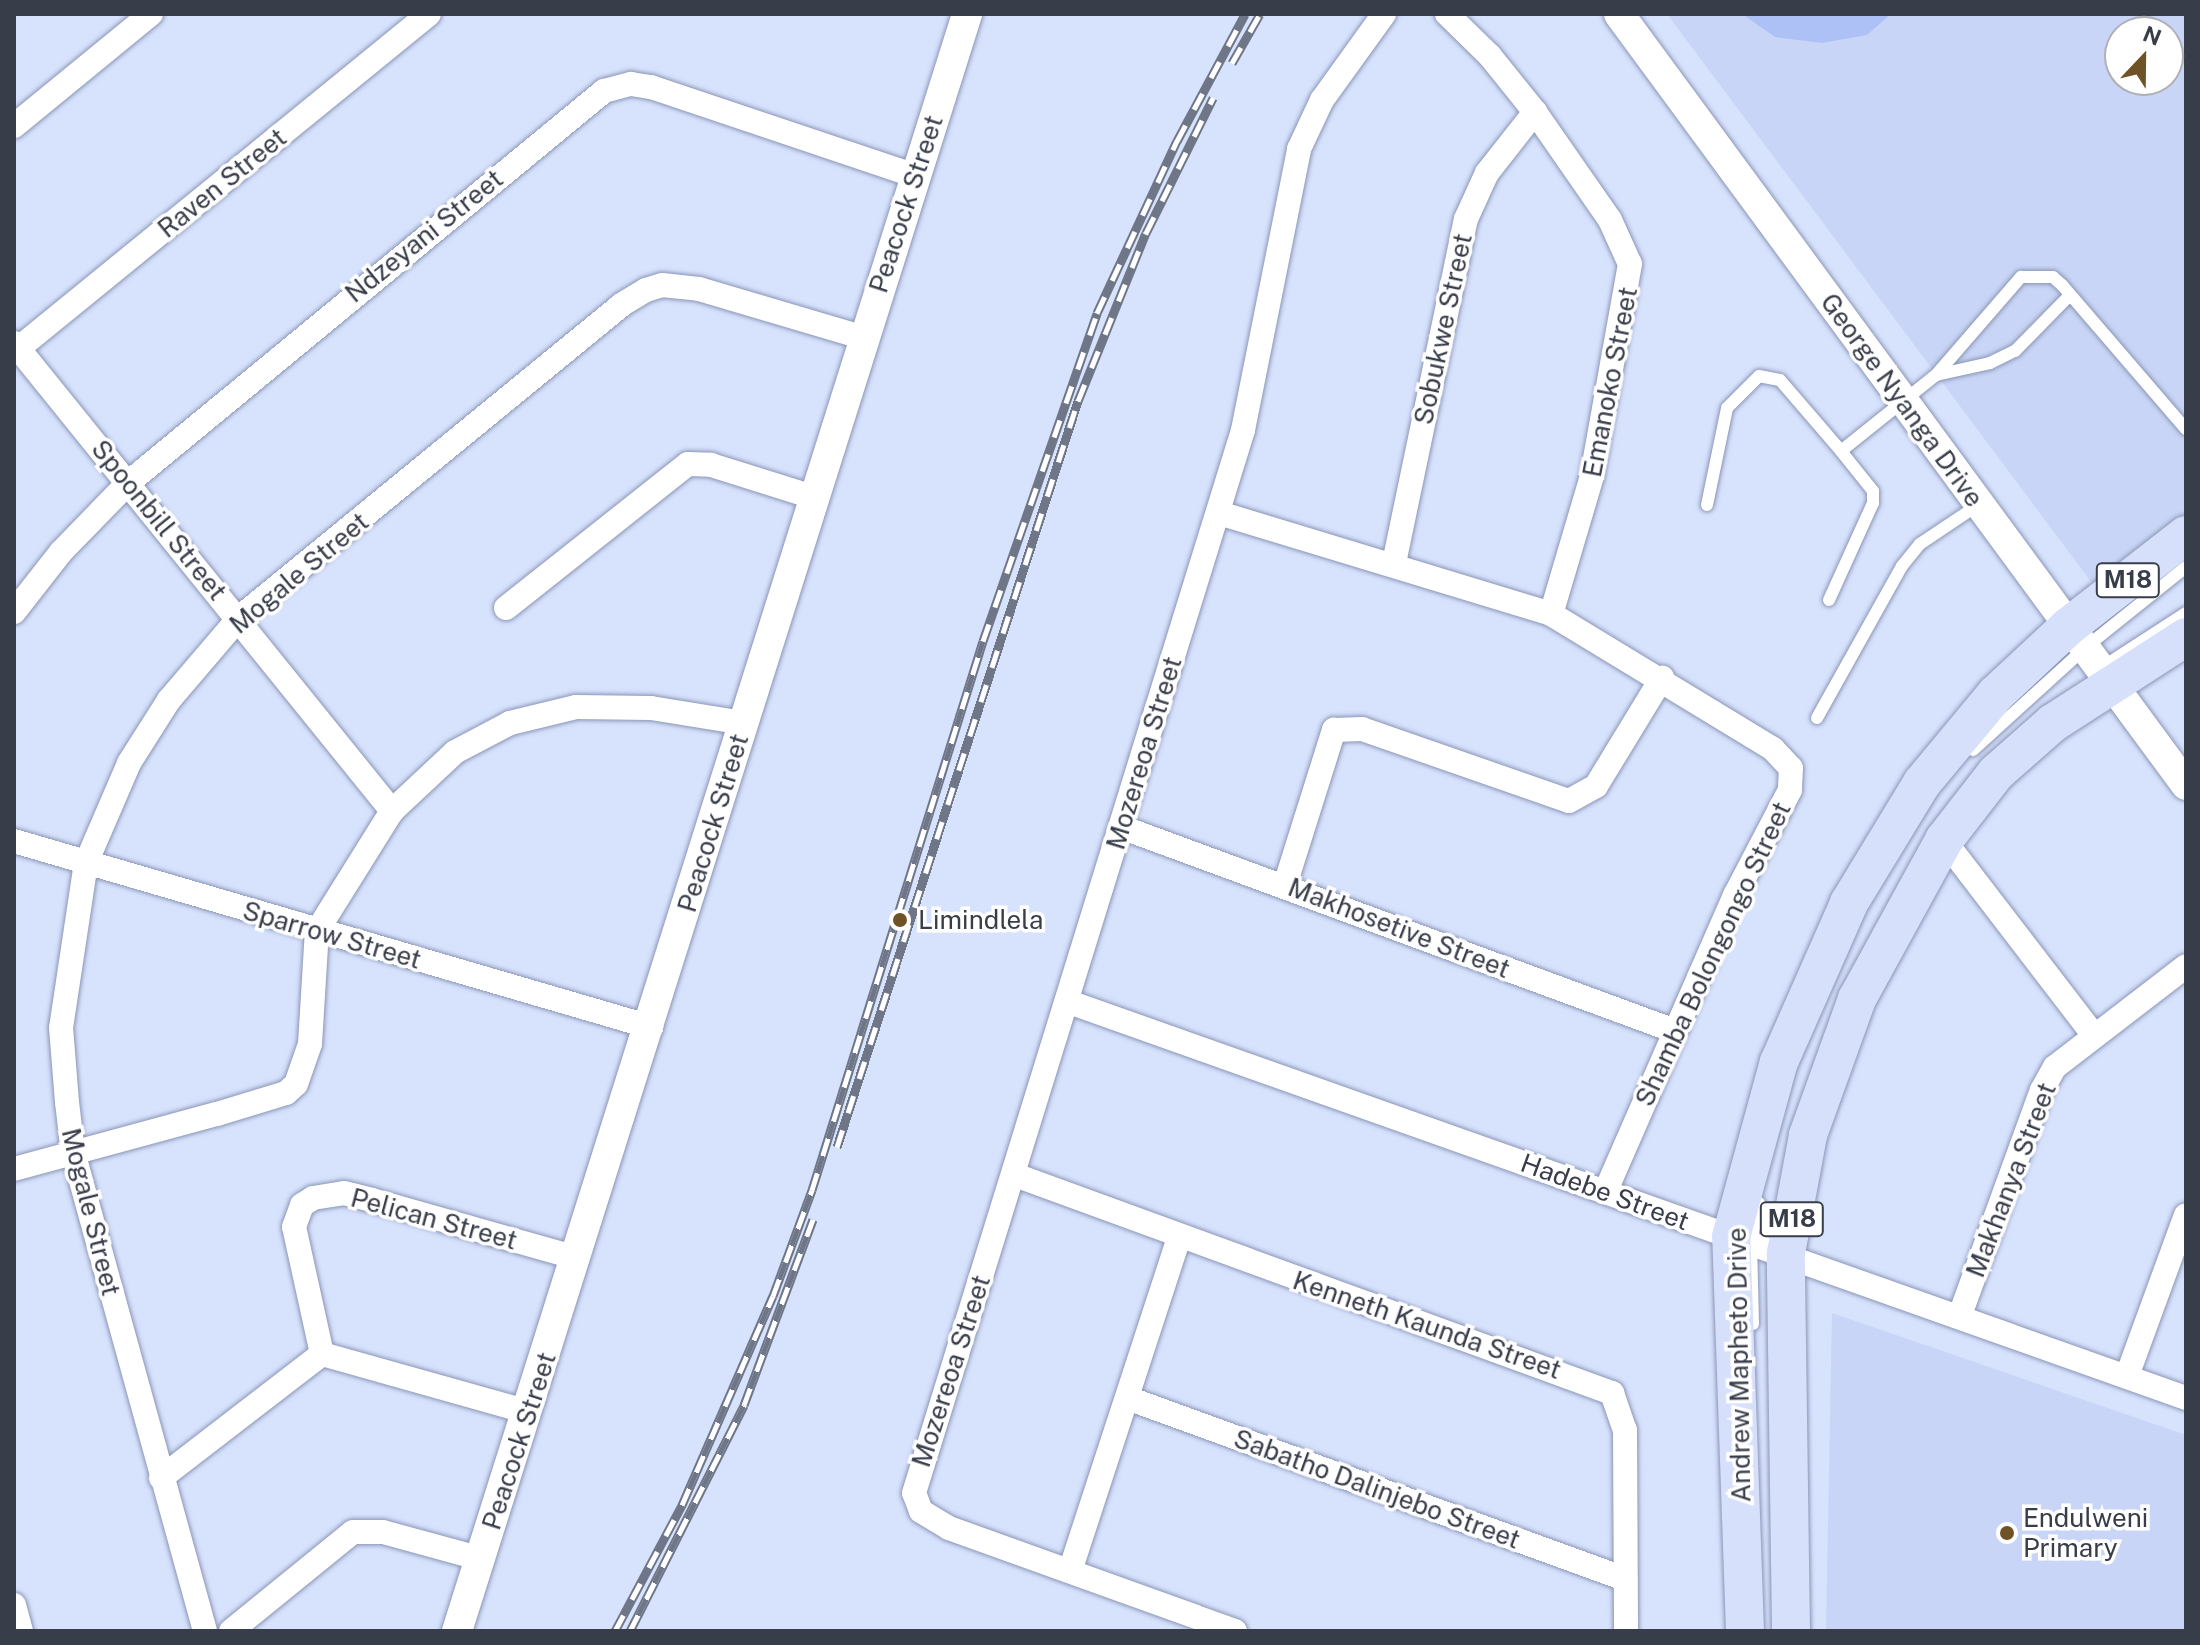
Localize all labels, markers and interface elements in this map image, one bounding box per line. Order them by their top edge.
north arrow [2104,16,2184,96]
text: N [2139,20,2165,51]
street label: Peacock Street [863,111,949,297]
street label: Raven Street [152,122,292,244]
street label: Ndzeyani Street [339,163,509,309]
street label: Sobukwe Street [1407,230,1479,428]
street label: Emanoko Street [1576,284,1644,480]
street label: George Nyanga Drive [1814,287,1990,513]
street label: Spoonbill Street [85,434,233,606]
street label: Mogale Street [223,506,375,640]
road number: M18 [2094,560,2162,600]
street label: Mozereoa Street [1100,653,1188,853]
street label: Peacock Street [671,730,755,916]
street label: Shamba Bolongongo Street [1629,797,1797,1111]
street label: Makhosetive Street [1284,871,1514,985]
street label: Sparrow Street [239,895,425,975]
place label: Limindlela [918,904,1043,936]
marker: Limindlela [889,909,911,931]
street label: Makhanya Street [1960,1078,2062,1282]
street label: Mogale Street [55,1125,127,1299]
street label: Hadebe Street [1517,1147,1693,1237]
street label: Pelican Street [347,1182,521,1256]
road number: M18 [1758,1199,1826,1239]
street label: Andrew Mapheto Drive [1721,1227,1757,1503]
street label: Kenneth Kaunda Street [1289,1264,1565,1386]
street label: Mozereoa Street [905,1271,997,1471]
street label: Peacock Street [476,1348,562,1534]
street label: Sabatho Dalinjebo Street [1229,1423,1525,1555]
place label: Endulweni Primary [2023,1502,2148,1564]
marker: Endulweni Primary [1998,1524,2016,1542]

